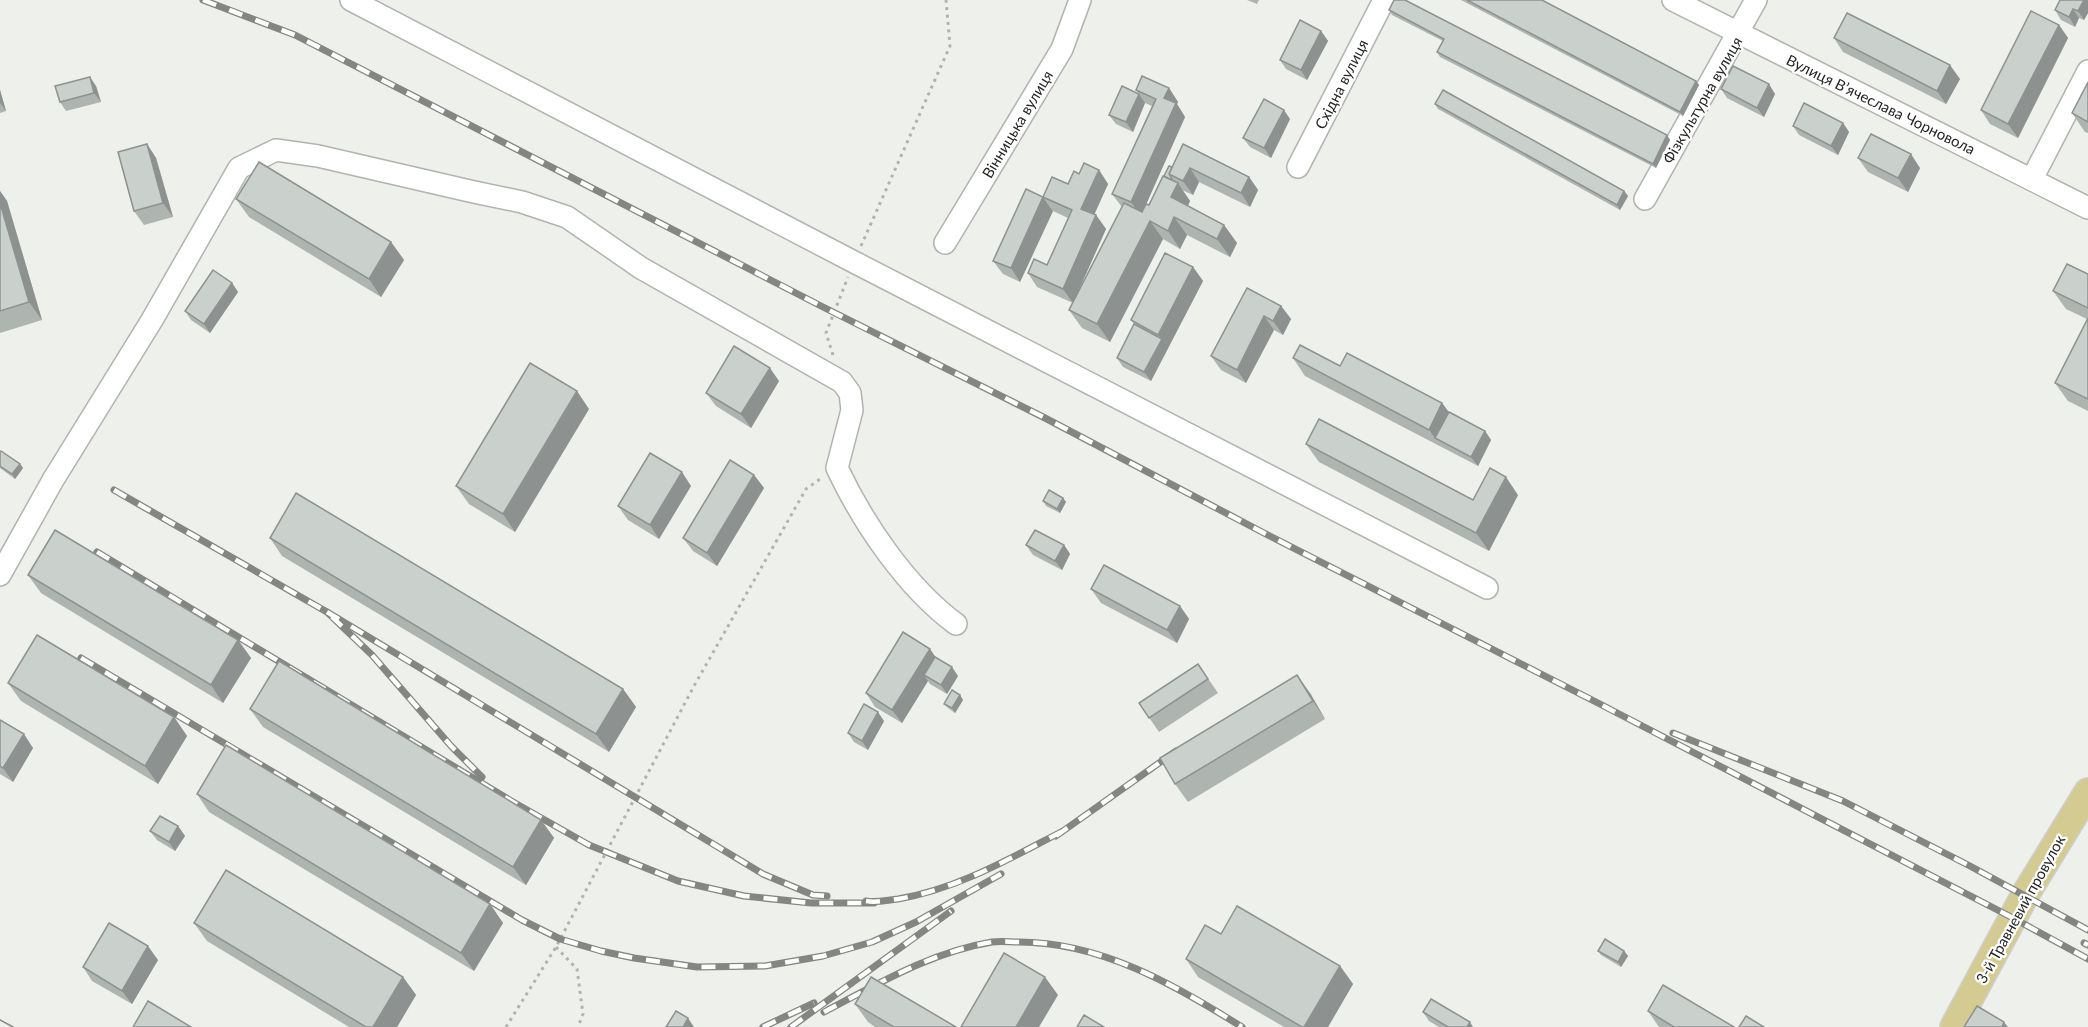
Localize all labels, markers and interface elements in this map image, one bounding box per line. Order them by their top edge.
street label: Фізкультурна вулиця [1658,33,1746,167]
street label: Східна вулиця [1311,36,1371,132]
street label: Вулиця Вʼячеслава Чорновола [1784,50,1978,158]
street label: Вінницька вулиця [978,67,1056,181]
street label: 3-й Травневий провулок [1972,831,2068,986]

